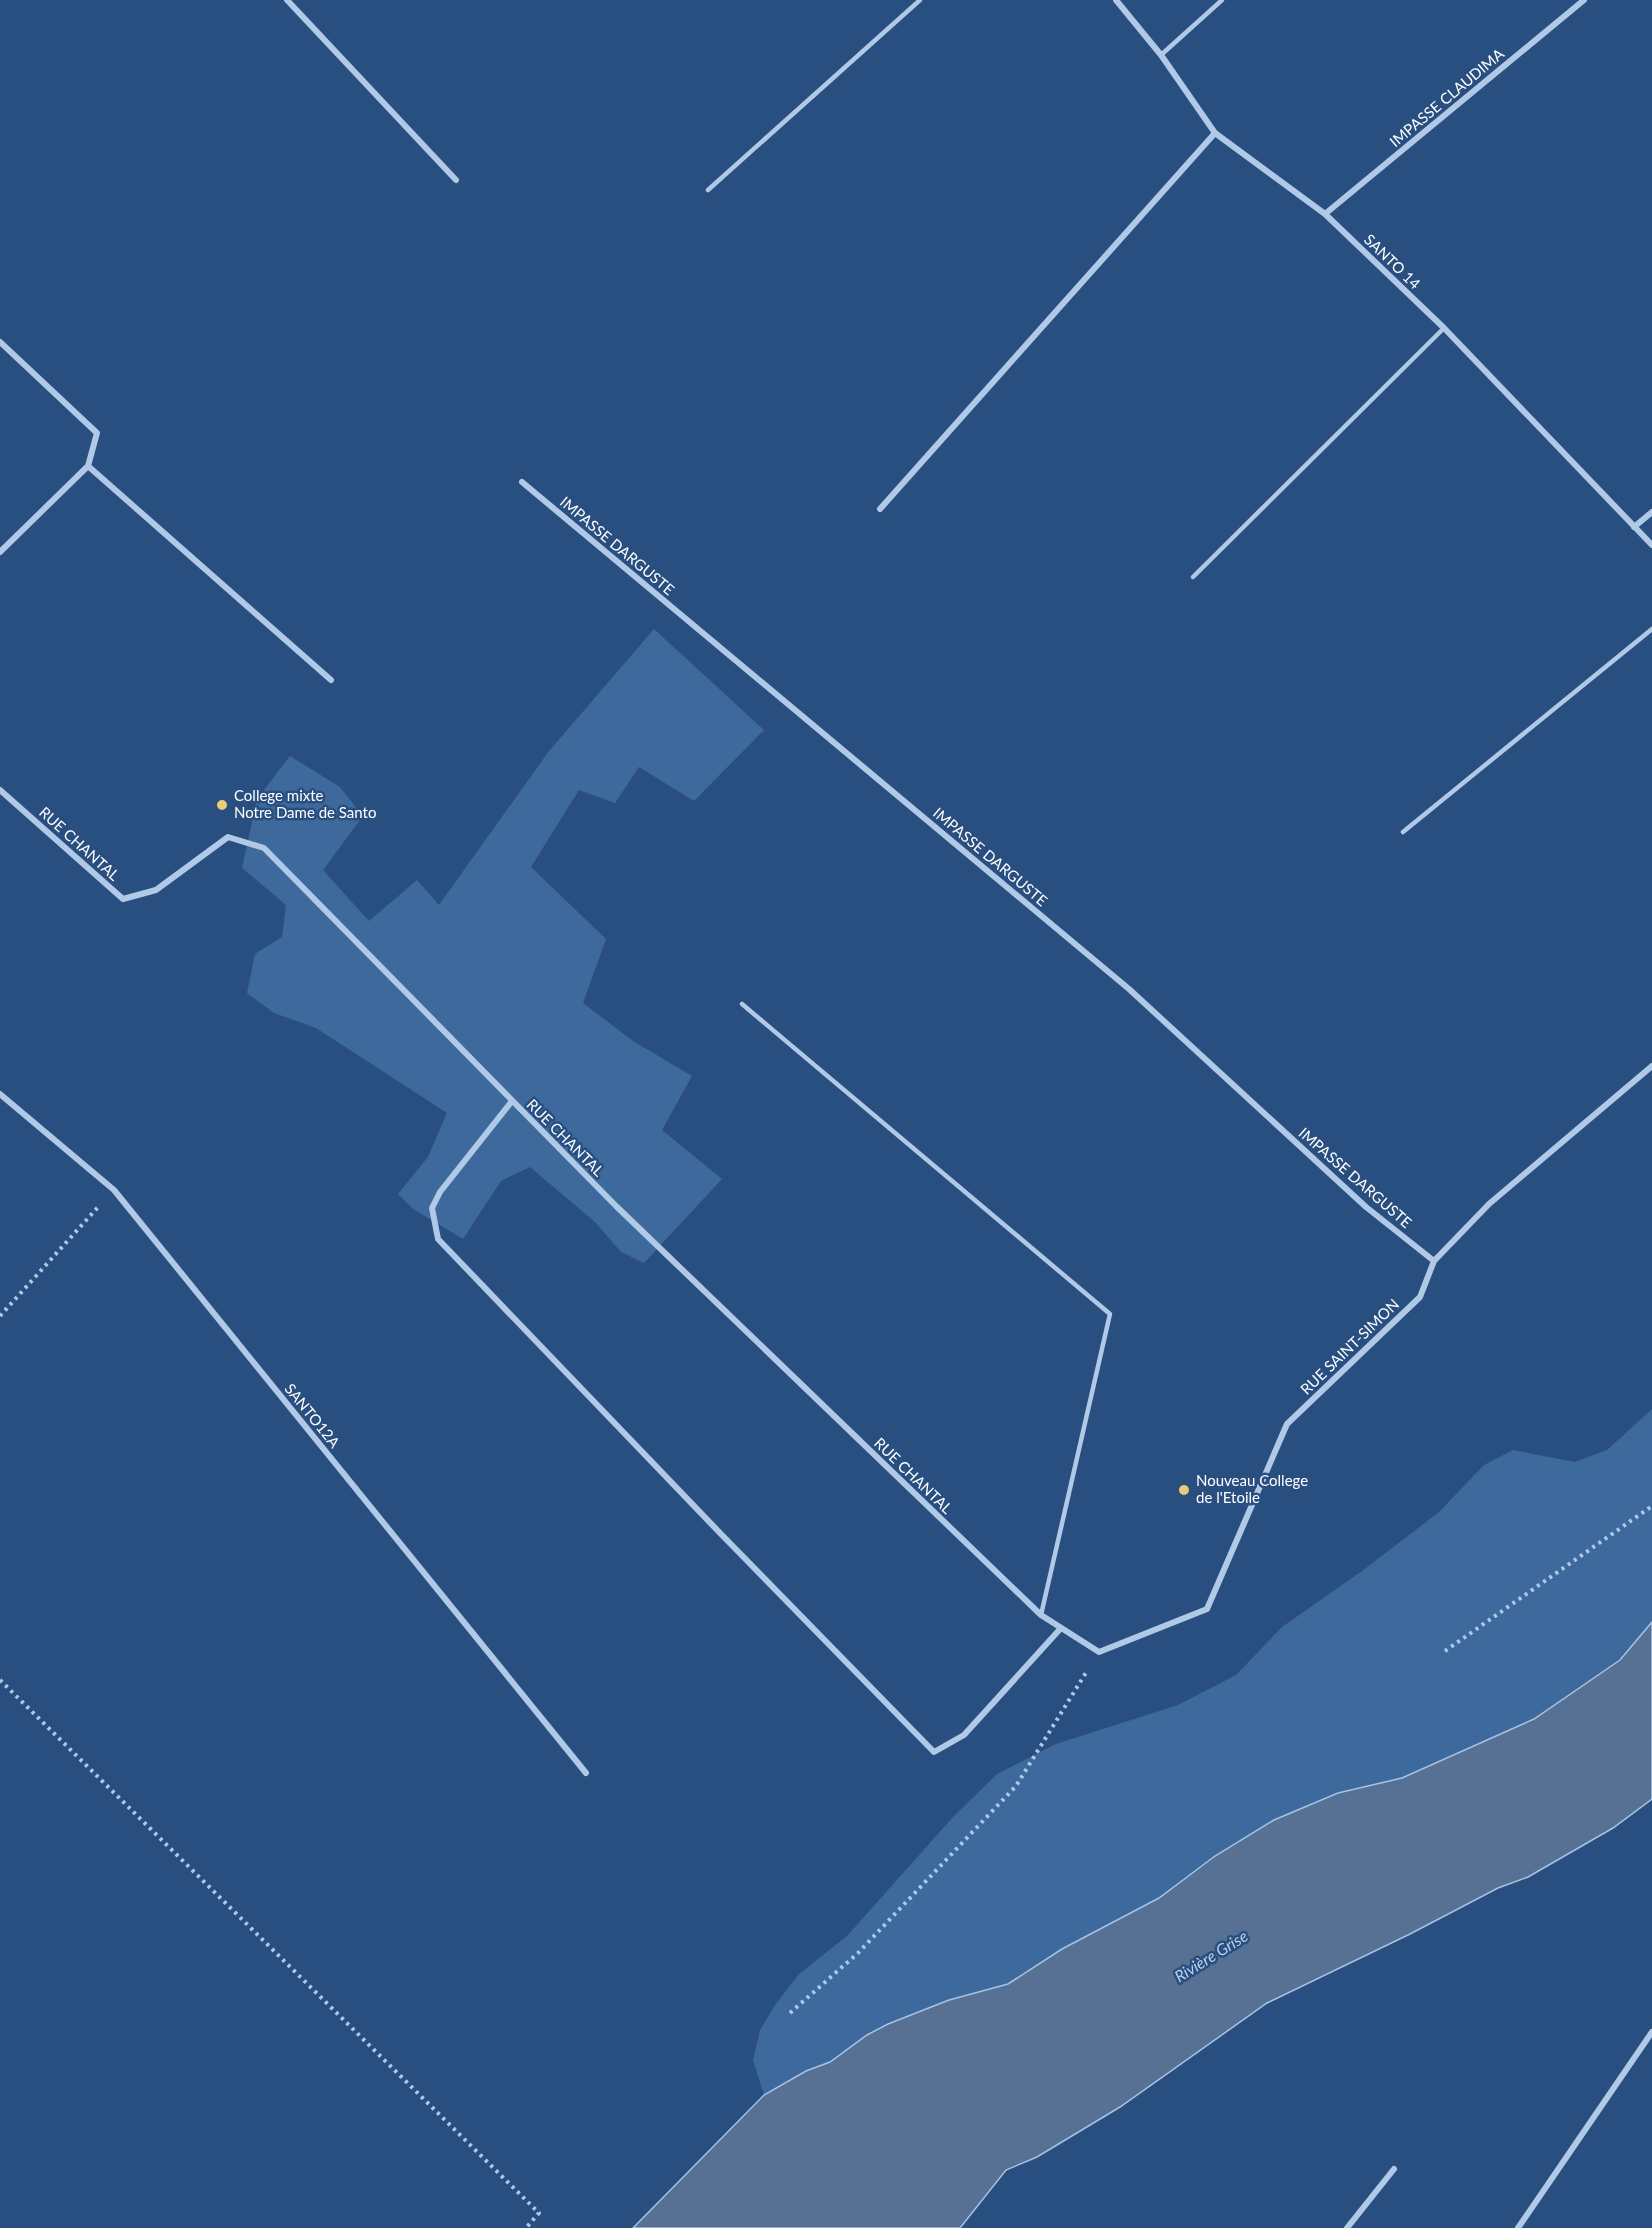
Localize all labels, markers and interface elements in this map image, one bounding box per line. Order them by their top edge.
street label: IMPASSE CLAUDIMA [1386,44,1508,150]
street label: SANTO 14 [1361,230,1425,293]
street label: IMPASSE DARGUSTE [557,492,678,598]
place label: College mixte Notre Dame de Santo [234,786,376,821]
marker: College mixte Notre Dame de Santo [215,798,229,812]
street label: RUE CHANTAL [36,803,124,884]
street label: IMPASSE DARGUSTE [930,803,1051,909]
street label: RUE CHANTAL [523,1095,608,1180]
street label: IMPASSE DARGUSTE [1296,1123,1416,1231]
street label: RUE SAINT-SIMON [1296,1295,1402,1398]
street label: SANTO12A [281,1380,345,1452]
street label: RUE CHANTAL [871,1434,957,1517]
place label: Nouveau College de l'Etoile [1196,1471,1308,1506]
marker: Nouveau College de l'Etoile [1177,1483,1191,1497]
water label: Rivière Grise [1171,1926,1251,1985]

